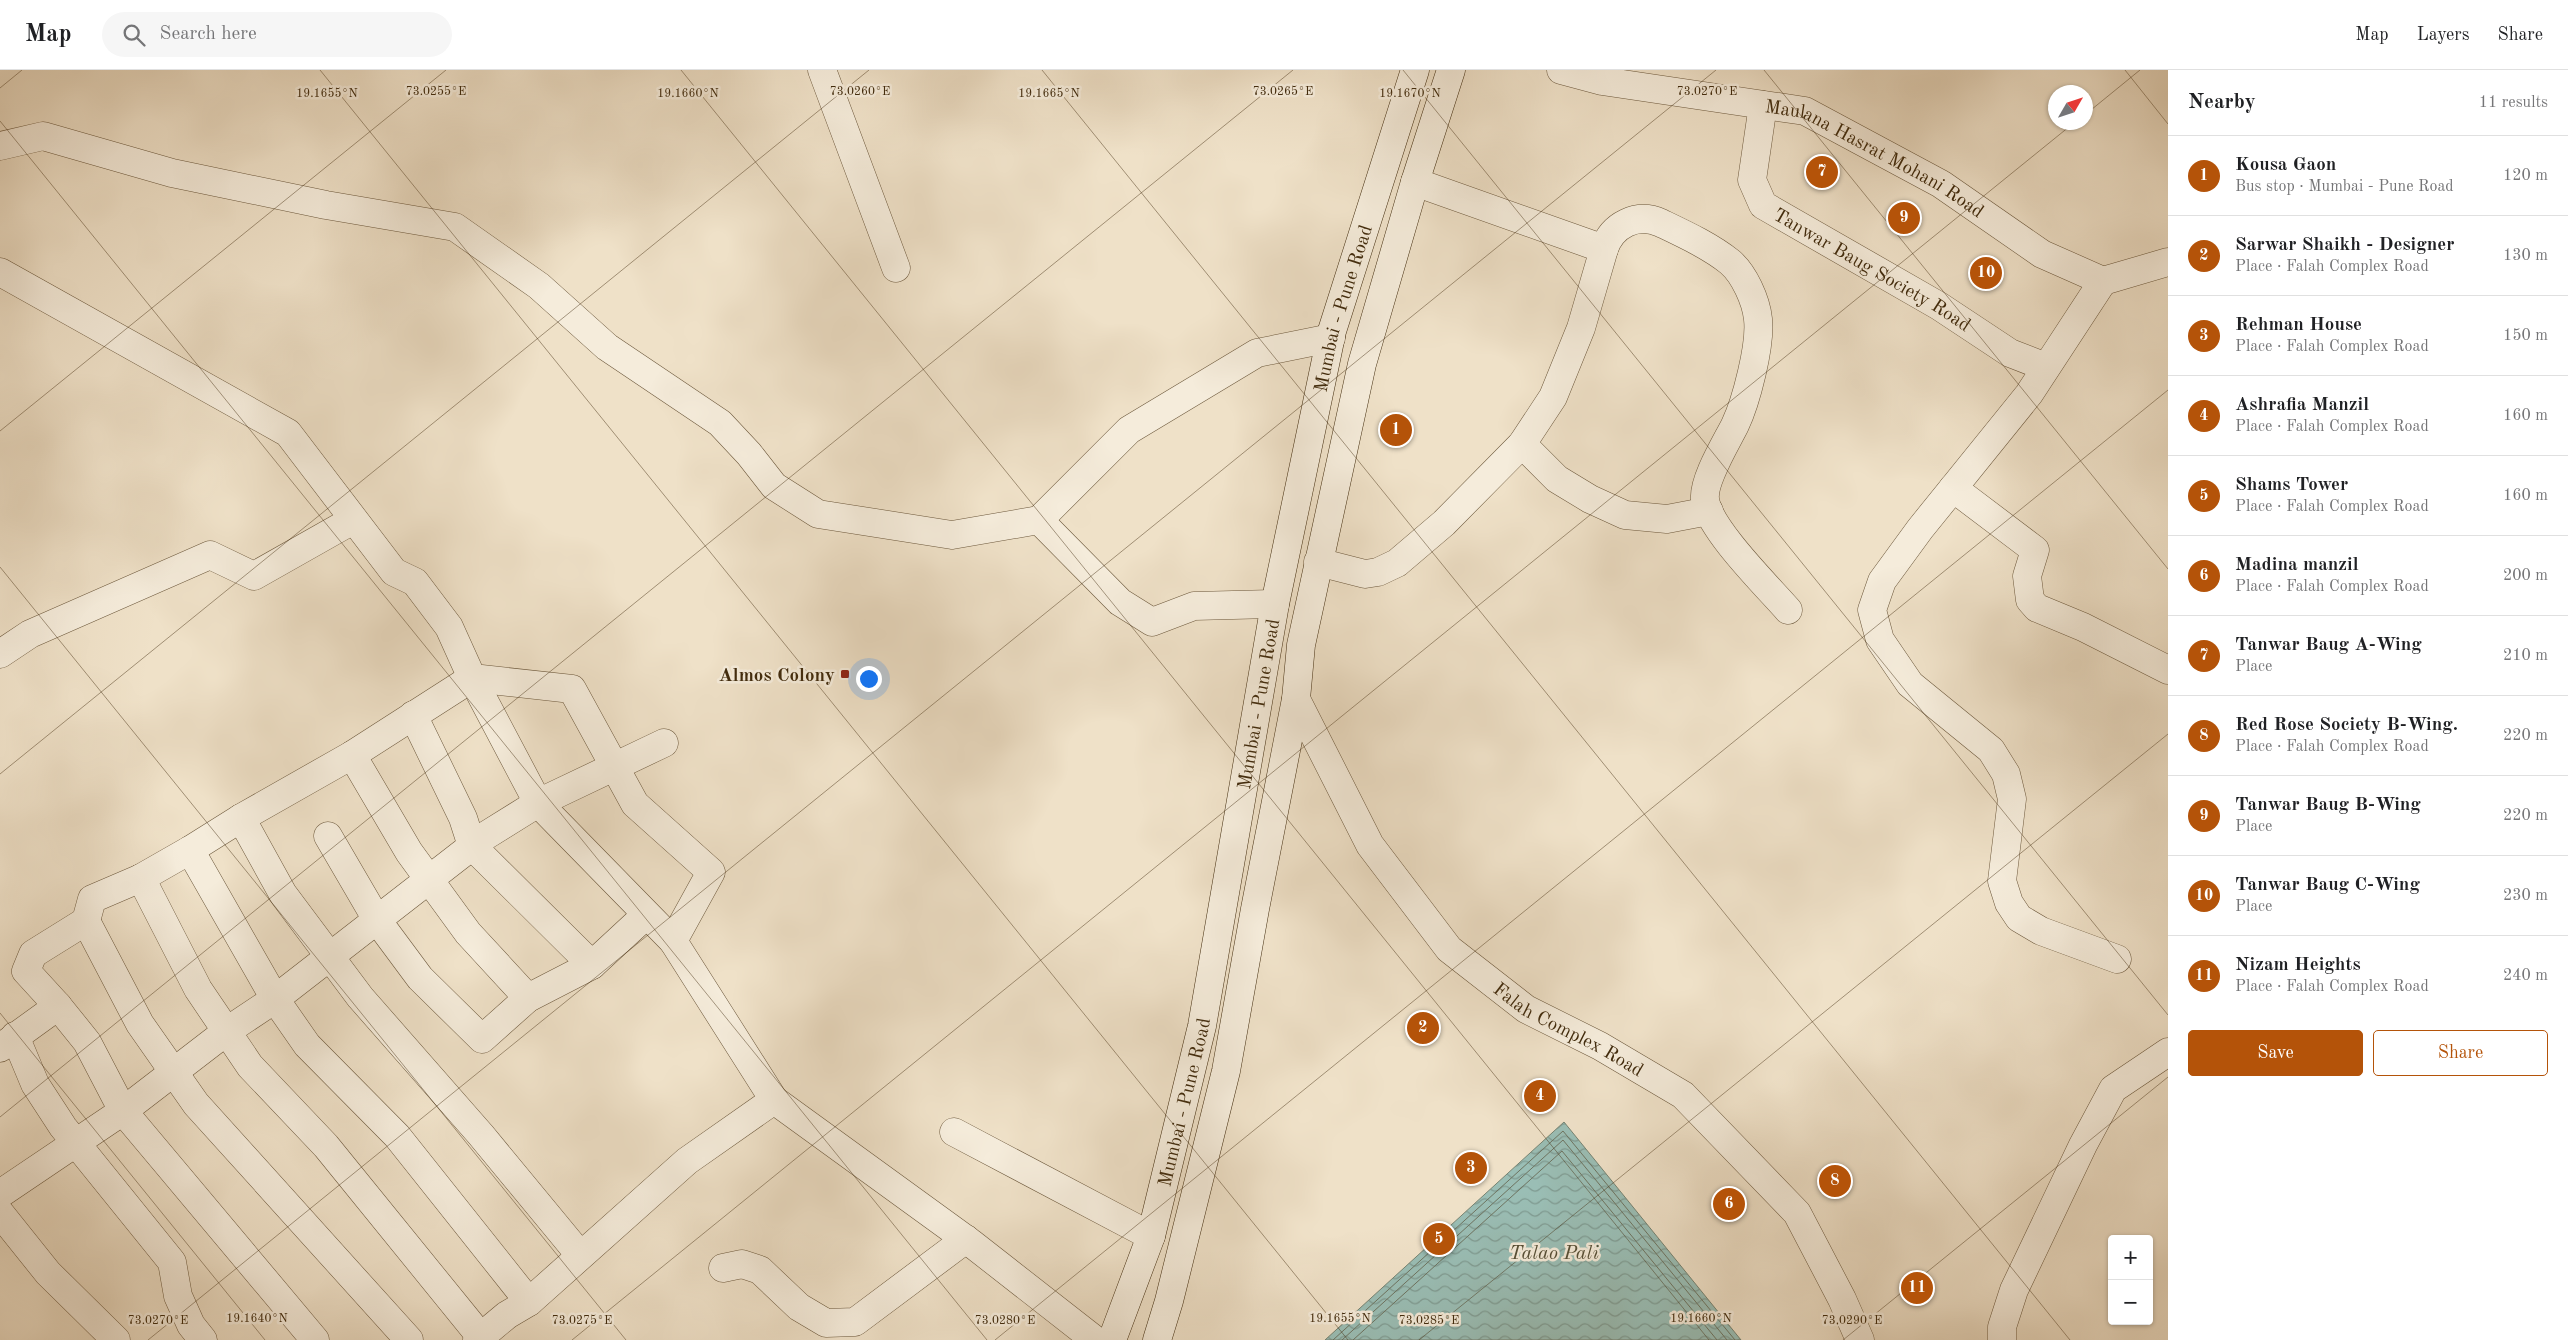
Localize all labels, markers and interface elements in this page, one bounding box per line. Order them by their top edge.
search box [102,12,452,57]
icon: search [120,21,148,49]
text: Map [25,23,72,47]
text: Search here [160,25,257,44]
text: Map [2355,26,2389,44]
text: Layers [2417,26,2469,44]
text: Share [2497,26,2543,44]
text: 73.0255°E [406,85,466,98]
text: 73.0265°E [1253,85,1313,98]
north arrow [2048,85,2093,130]
text: 73.0260°E [830,86,890,98]
text: 73.0270°E [1677,86,1737,98]
text: 19.1655°N [296,87,358,100]
text: 19.1665°N [1018,87,1080,100]
text: 19.1660°N [657,88,719,100]
text: 19.1670°N [1379,88,1441,100]
text: Nearby [2188,92,2256,113]
text: 11 results [2479,95,2548,111]
street label: Maulana Hasrat Mohani Road [1764,98,1987,223]
pin: 7 [1806,153,1838,191]
text: Kousa Gaon [2235,156,2336,175]
text: 1 [2199,168,2209,184]
text: 120 m [2503,168,2548,184]
text: Bus stop · Mumbai - Pune Road [2235,179,2454,195]
pin: 9 [1888,199,1920,237]
street label: Tanwar Baug Society Road [1770,206,1973,336]
street label: Mumbai - Pune Road [1313,223,1377,394]
text: Sarwar Shaikh - Designer [2235,236,2455,255]
text: 2 [2199,248,2209,264]
text: 130 m [2503,248,2548,264]
pin: 10 [1970,254,2002,292]
text: Place · Falah Complex Road [2235,259,2429,275]
text: Rehman House [2235,316,2362,335]
text: 3 [2199,328,2209,344]
text: 150 m [2503,328,2548,344]
text: Place · Falah Complex Road [2235,339,2429,355]
text: Ashrafia Manzil [2235,396,2369,415]
text: 4 [2199,408,2209,424]
text: 160 m [2503,408,2548,424]
pin: 1 [1380,411,1412,449]
text: Place · Falah Complex Road [2235,419,2429,435]
text: Shams Tower [2235,476,2348,495]
text: 5 [2199,488,2209,504]
text: 160 m [2503,488,2548,504]
text: Place · Falah Complex Road [2235,499,2429,515]
text: Madina manzil [2235,556,2359,575]
text: 6 [2199,568,2209,584]
text: 200 m [2503,568,2548,584]
text: Place · Falah Complex Road [2235,579,2429,595]
street label: Mumbai - Pune Road [1236,617,1284,791]
text: Tanwar Baug A-Wing [2235,636,2422,655]
text: 7 [2199,648,2209,664]
text: 210 m [2503,648,2548,664]
text: Place [2235,659,2272,675]
your location [856,666,882,692]
place label: Almos Colony [718,667,835,686]
marker: Almos Colony [839,668,851,680]
text: Red Rose Society B-Wing. [2235,716,2458,735]
text: 8 [2199,728,2209,744]
text: 220 m [2503,728,2548,744]
text: Place · Falah Complex Road [2235,739,2429,755]
text: Tanwar Baug B-Wing [2235,796,2421,815]
text: 9 [2199,808,2209,824]
text: 220 m [2503,808,2548,824]
text: Place [2235,819,2272,835]
text: Tanwar Baug C-Wing [2235,876,2420,895]
text: 10 [2195,888,2213,904]
text: 230 m [2503,888,2548,904]
text: Place [2235,899,2272,915]
text: Nizam Heights [2235,956,2361,975]
text: 11 [2195,968,2213,984]
text: 240 m [2503,968,2548,984]
text: Place · Falah Complex Road [2235,979,2429,995]
street label: Falah Complex Road [1489,980,1646,1081]
pin: 2 [1407,1009,1439,1047]
street label: Mumbai - Pune Road [1156,1017,1215,1189]
button: Save [2188,1030,2363,1076]
button: Share [2373,1030,2548,1076]
pin: 4 [1524,1077,1556,1115]
pin: 3 [1455,1149,1487,1187]
pin: 8 [1819,1162,1851,1200]
pin: 6 [1713,1185,1745,1223]
pin: 5 [1423,1220,1455,1258]
map controls [2108,1235,2153,1325]
button: + [2108,1235,2153,1280]
water label: Talao Pali [1509,1244,1599,1264]
pin: 11 [1901,1269,1933,1307]
button: − [2108,1280,2153,1325]
text: 19.1655°N [1309,1312,1371,1325]
text: 19.1640°N [226,1313,288,1325]
text: 19.1660°N [1670,1313,1732,1325]
text: 73.0275°E [552,1314,612,1327]
text: 73.0285°E [1399,1314,1459,1327]
text: 73.0270°E [128,1315,188,1327]
text: 73.0280°E [975,1315,1035,1327]
text: 73.0290°E [1822,1315,1882,1327]

